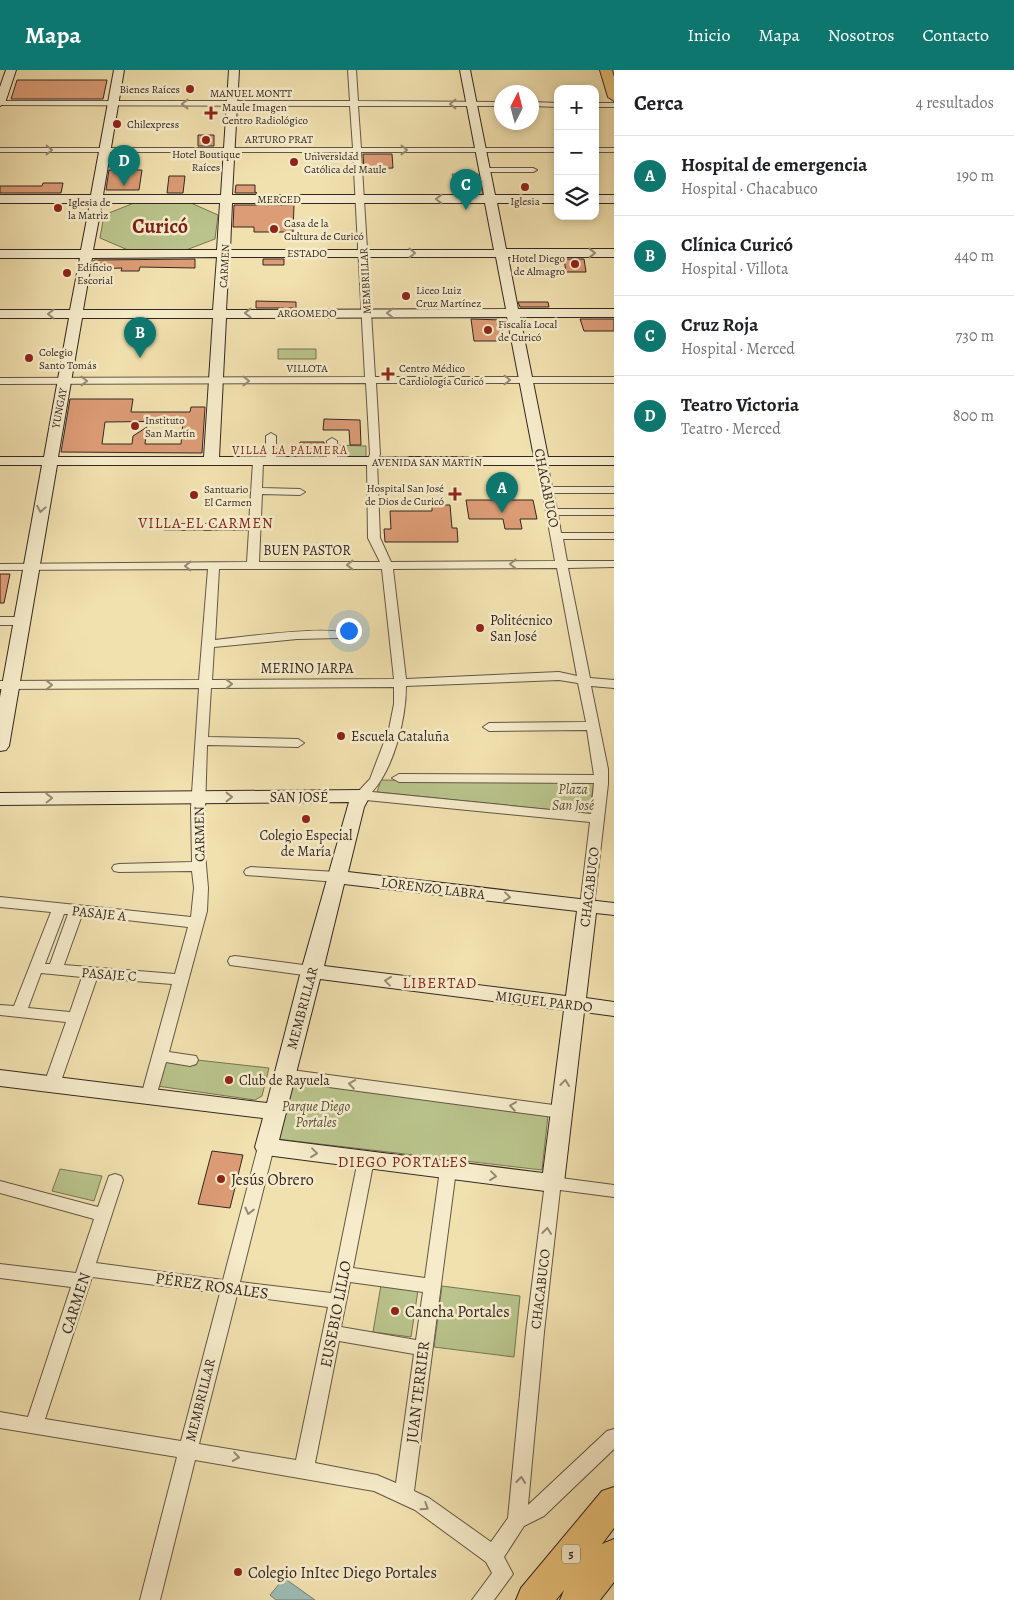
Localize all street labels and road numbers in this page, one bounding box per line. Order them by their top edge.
street label: MANUEL MONTT [210,86,292,101]
street label: ARTURO PRAT [244,132,313,147]
street label: MERCED [257,192,301,207]
street label: CARMEN [216,244,233,288]
street label: ESTADO [287,246,327,261]
street label: MEMBRILLAR [356,247,375,315]
street label: ARGOMEDO [276,306,337,321]
street label: VILLOTA [285,361,328,376]
street label: YUNGAY [48,386,71,430]
street label: CHACABUCO [530,447,564,530]
street label: AVENIDA SAN MARTÍN [371,455,482,470]
street label: BUEN PASTOR [263,541,351,560]
street label: MERINO JARPA [261,659,354,678]
street label: SAN JOSÉ [270,788,328,807]
street label: CARMEN [190,806,209,862]
street label: CHACABUCO [575,846,604,928]
street label: LORENZO LABRA [380,873,487,904]
street label: PASAJE A [71,901,128,926]
street label: PASAJE C [81,963,137,986]
street label: MEMBRILLAR [282,964,323,1052]
street label: MIGUEL PARDO [494,986,594,1017]
street label: CHACABUCO [526,1248,555,1330]
street label: EUSEBIO LILLO [315,1259,357,1369]
street label: PÉREZ ROSALES [154,1267,270,1305]
street label: CARMEN [56,1270,96,1337]
street label: JUAN TERRIER [401,1340,435,1444]
street label: MEMBRILLAR [181,1356,220,1444]
road number: 5 [562,1545,580,1564]

